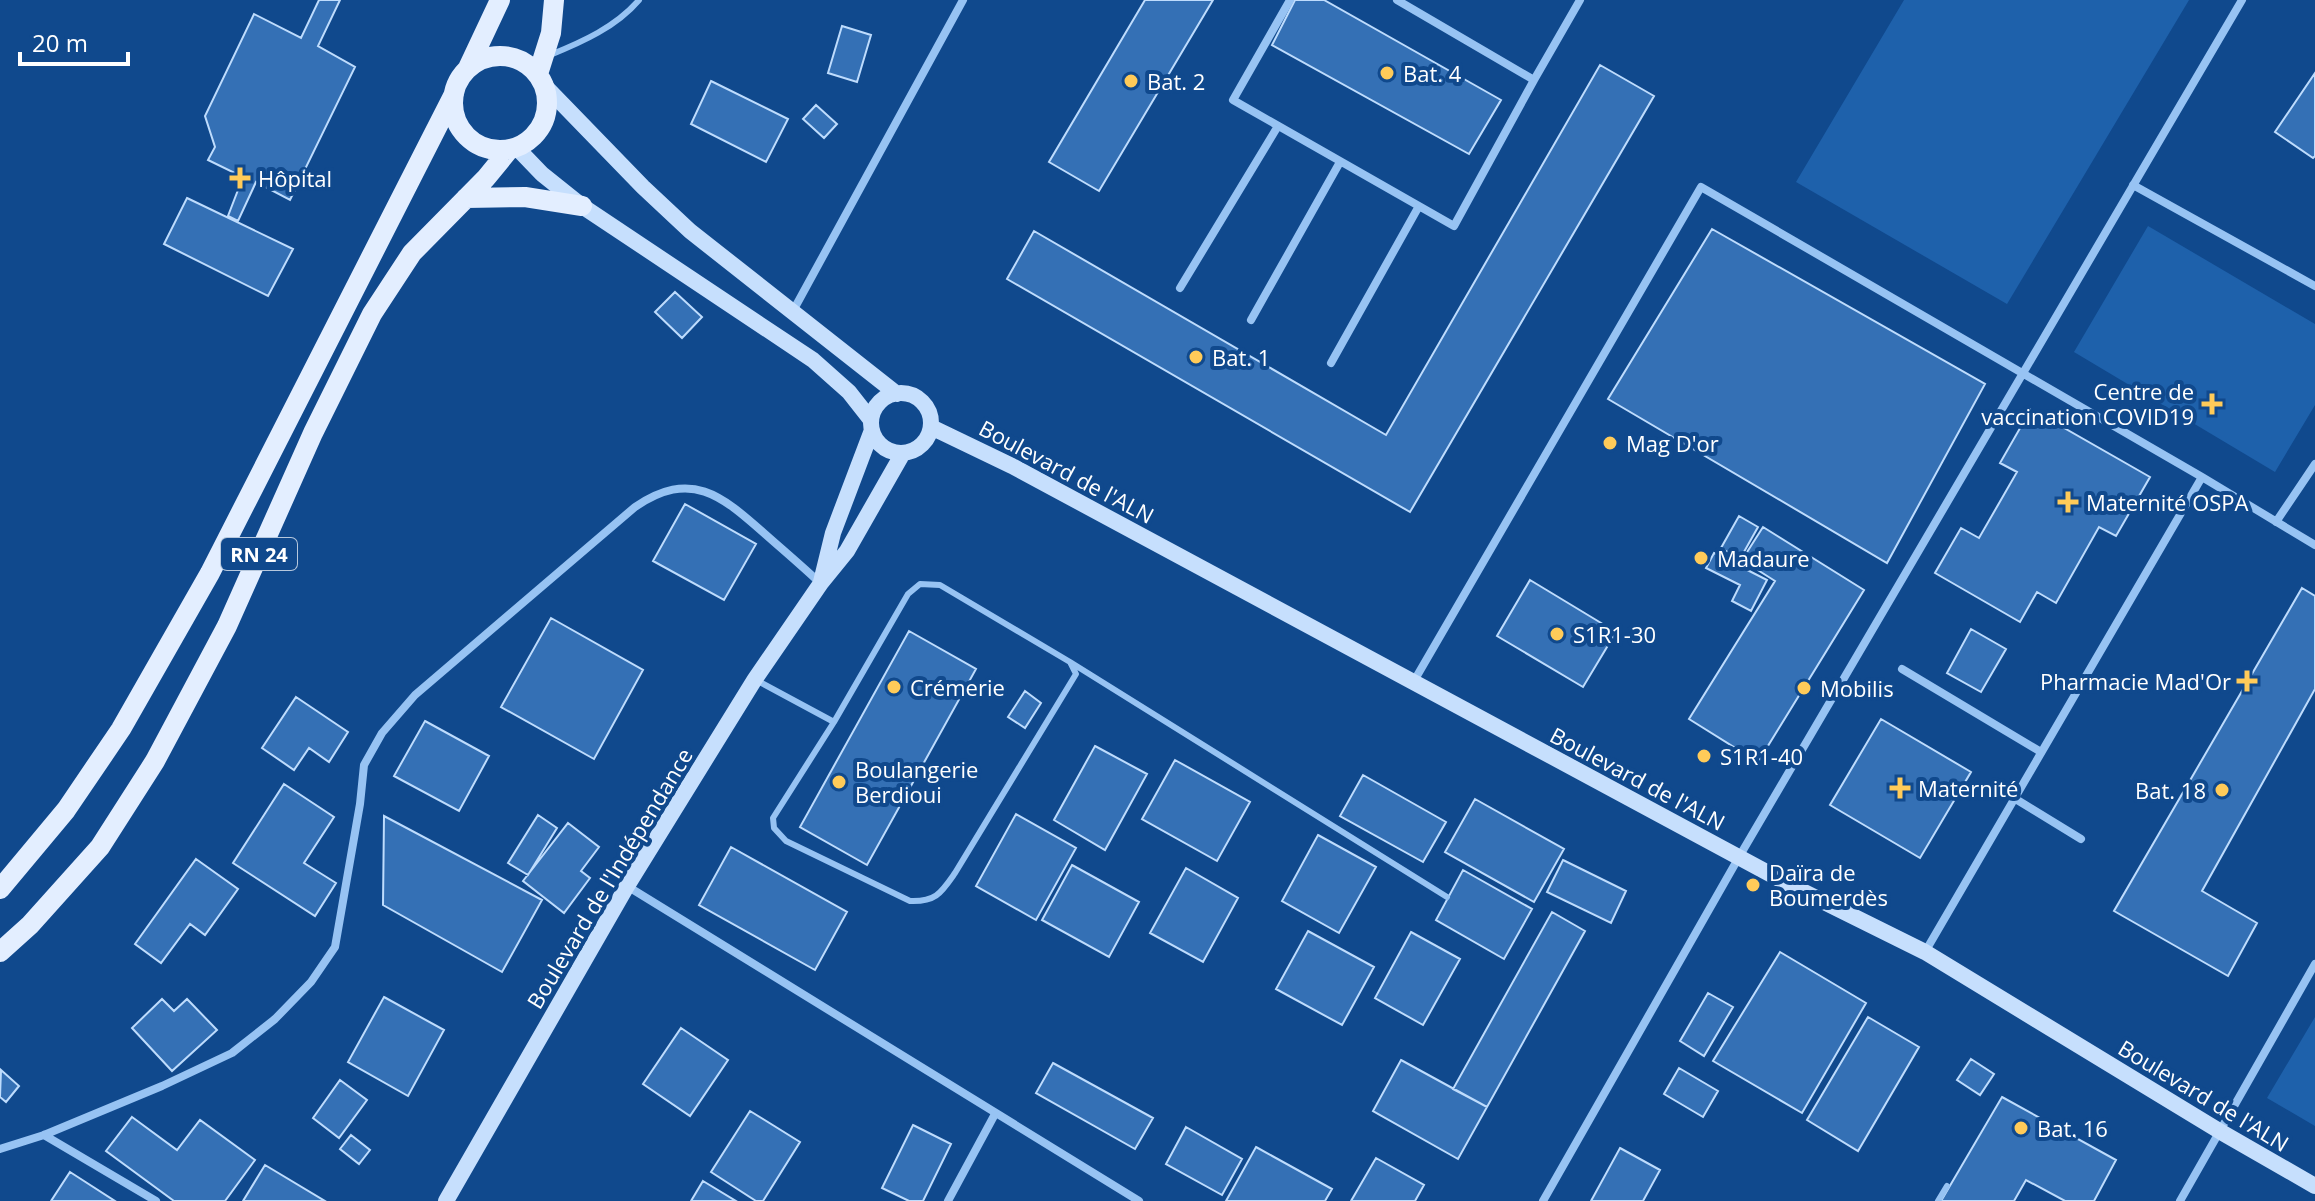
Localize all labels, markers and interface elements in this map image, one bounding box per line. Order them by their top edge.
scale bar [20,16,128,66]
text: 20 m [32,26,88,59]
place label: Bat. 4 [1403,58,1462,88]
marker: Bat. 4 [1378,64,1396,82]
place label: Bat. 2 [1147,66,1205,96]
marker: Bat. 2 [1122,72,1140,90]
place label: Hôpital [258,163,332,193]
marker: Hôpital [229,167,251,189]
place label: Bat. 1 [1212,342,1270,372]
marker: Bat. 1 [1187,348,1205,366]
place label: Centre de vaccination COVID19 [1981,376,2194,431]
marker: Centre de vaccination COVID19 [2201,393,2223,415]
street label: Boulevard de l'ALN [974,412,1160,530]
place label: Mag D'or [1626,428,1719,458]
marker: Mag D'or [1601,434,1619,452]
place label: Maternité OSPA [2086,487,2249,517]
marker: Maternité OSPA [2057,491,2079,513]
road number: RN 24 [221,538,297,570]
place label: Madaure [1717,543,1810,573]
marker: Madaure [1692,549,1710,567]
place label: S1R1-30 [1573,619,1656,649]
marker: S1R1-30 [1548,625,1566,643]
place label: Pharmacie Mad'Or [2040,666,2231,696]
place label: Crémerie [910,672,1005,702]
marker: Pharmacie Mad'Or [2238,672,2256,690]
place label: Mobilis [1820,673,1894,703]
marker: Crémerie [885,678,903,696]
marker: Mobilis [1795,679,1813,697]
street label: Boulevard de l'ALN [1545,719,1731,837]
place label: S1R1-40 [1720,741,1803,771]
street label: Boulevard de l'Indépendance [519,742,699,1014]
marker: S1R1-40 [1695,747,1713,765]
place label: Boulangerie Berdioui [855,754,978,809]
marker: Boulangerie Berdioui [830,773,848,791]
place label: Maternité [1918,773,2018,803]
place label: Bat. 18 [2135,775,2206,805]
marker: Maternité [1889,777,1911,799]
marker: Bat. 18 [2213,781,2231,799]
place label: Daïra de Boumerdès [1769,857,1888,912]
marker: Daïra de Boumerdès [1744,876,1762,894]
street label: Boulevard de l'ALN [2113,1032,2295,1158]
place label: Bat. 16 [2037,1113,2108,1143]
marker: Bat. 16 [2012,1119,2030,1137]

